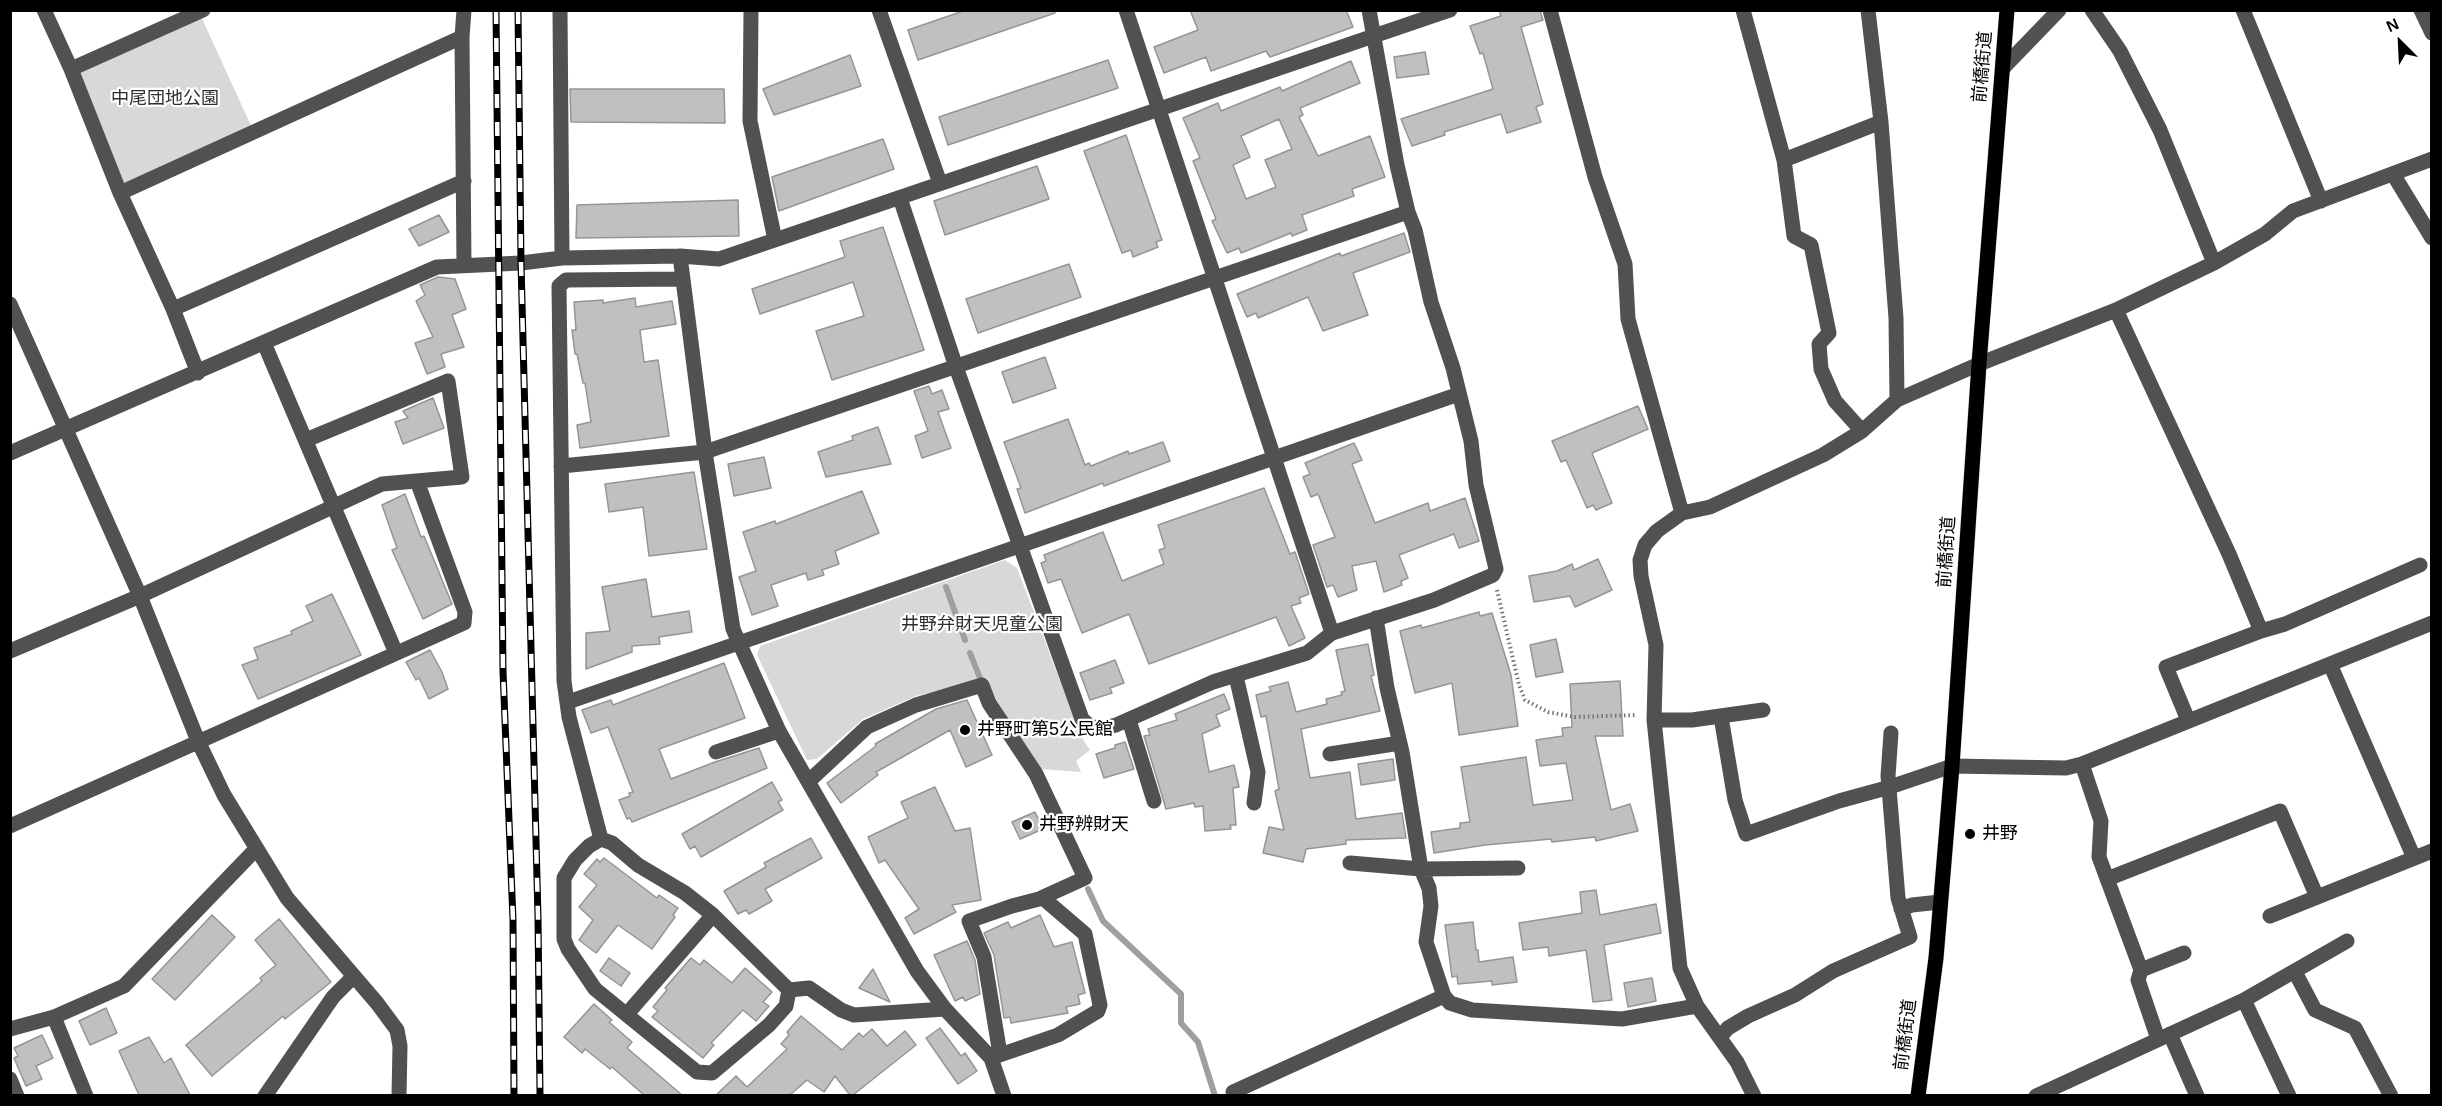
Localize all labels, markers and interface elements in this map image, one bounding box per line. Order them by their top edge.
north arrow [2370,12,2430,72]
text: N [2384,15,2401,35]
street label: 前橋街道 [1969,30,1997,104]
park label: 中尾団地公園 [111,88,219,110]
street label: 前橋街道 [1934,515,1960,589]
park label: 井野弁財天児童公園 [901,614,1063,636]
place label: 井野町第5公民館 [977,719,1113,741]
marker: 井野町第5公民館 [958,723,972,737]
place label: 井野辨財天 [1039,814,1129,836]
marker: 井野辨財天 [1020,818,1034,832]
place label: 井野 [1982,823,2018,845]
marker: 井野 [1963,827,1977,841]
street label: 前橋街道 [1891,998,1921,1072]

